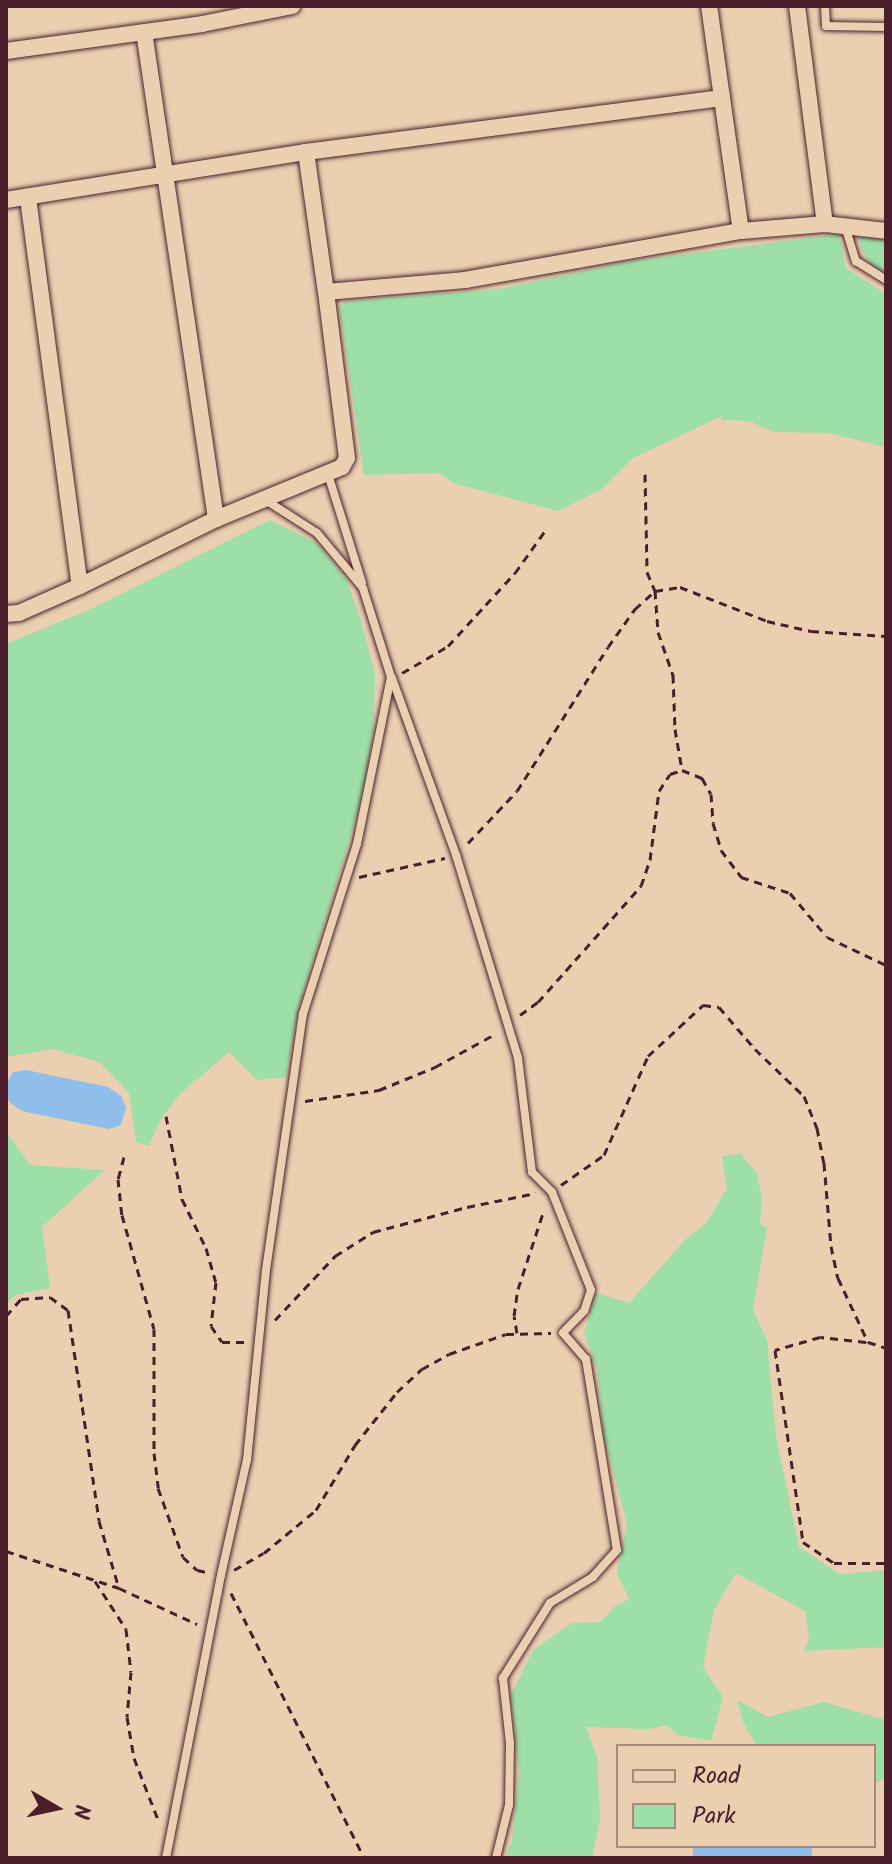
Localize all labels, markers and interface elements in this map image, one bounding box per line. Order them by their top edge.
legend [616,1744,876,1848]
text: Road [692,1757,740,1796]
north arrow [16,1768,96,1848]
text: Park [692,1797,736,1836]
text: N [62,1802,99,1821]

